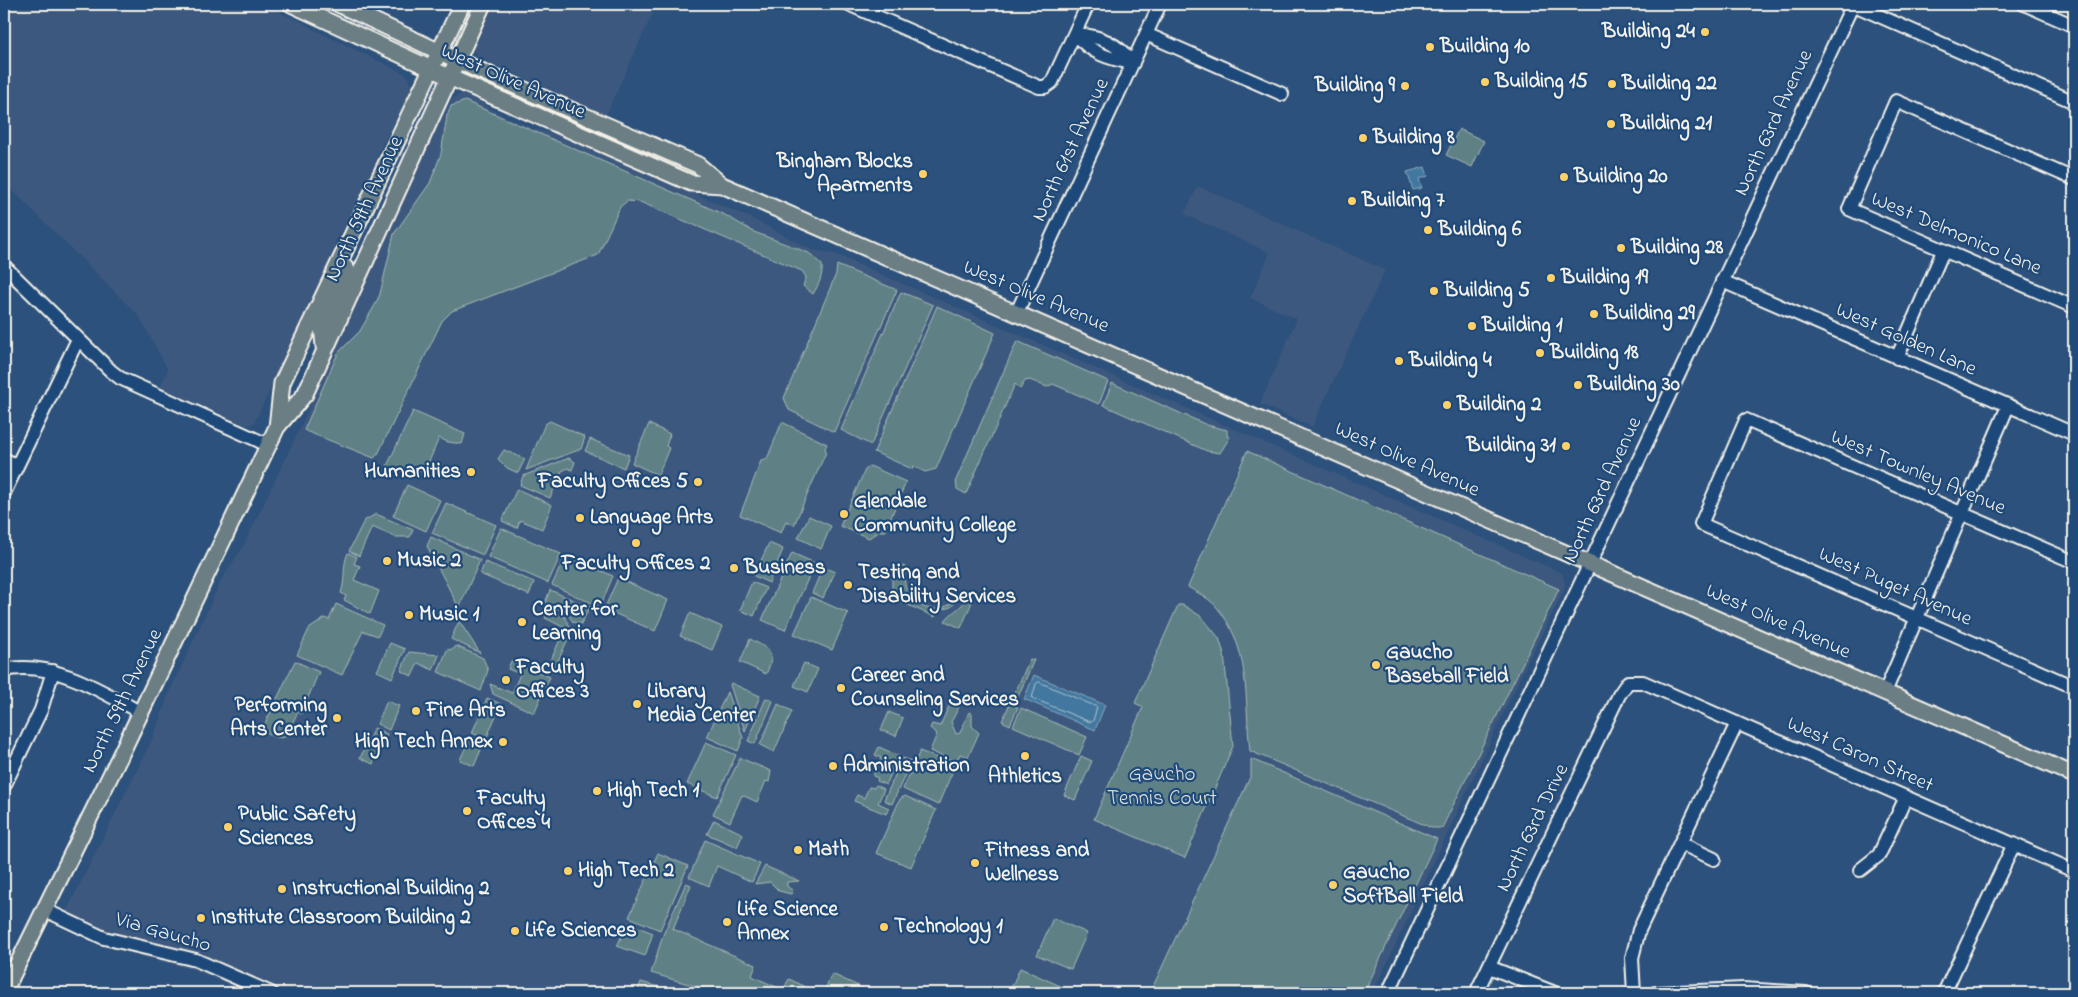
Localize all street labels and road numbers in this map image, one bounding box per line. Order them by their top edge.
street label: West Olive Avenue [436,37,591,128]
street label: North 63rd Avenue [1727,44,1821,201]
street label: North 61st Avenue [1025,73,1118,227]
street label: North 59th Avenue [318,131,412,287]
street label: West Delmonico Lane [1866,184,2047,284]
street label: West Olive Avenue [958,253,1114,342]
street label: West Golden Lane [1831,296,1982,385]
street label: North 63rd Avenue [1556,411,1650,568]
street label: West Olive Avenue [1330,415,1485,506]
street label: West Townley Avenue [1825,423,2011,526]
street label: West Puget Avenue [1812,540,1977,636]
street label: West Olive Avenue [1701,577,1856,668]
street label: North 59th Avenue [75,623,171,778]
street label: West Caron Street [1782,709,1938,801]
street label: North 63rd Drive [1489,758,1577,897]
street label: Via Gaucho [111,905,214,961]

